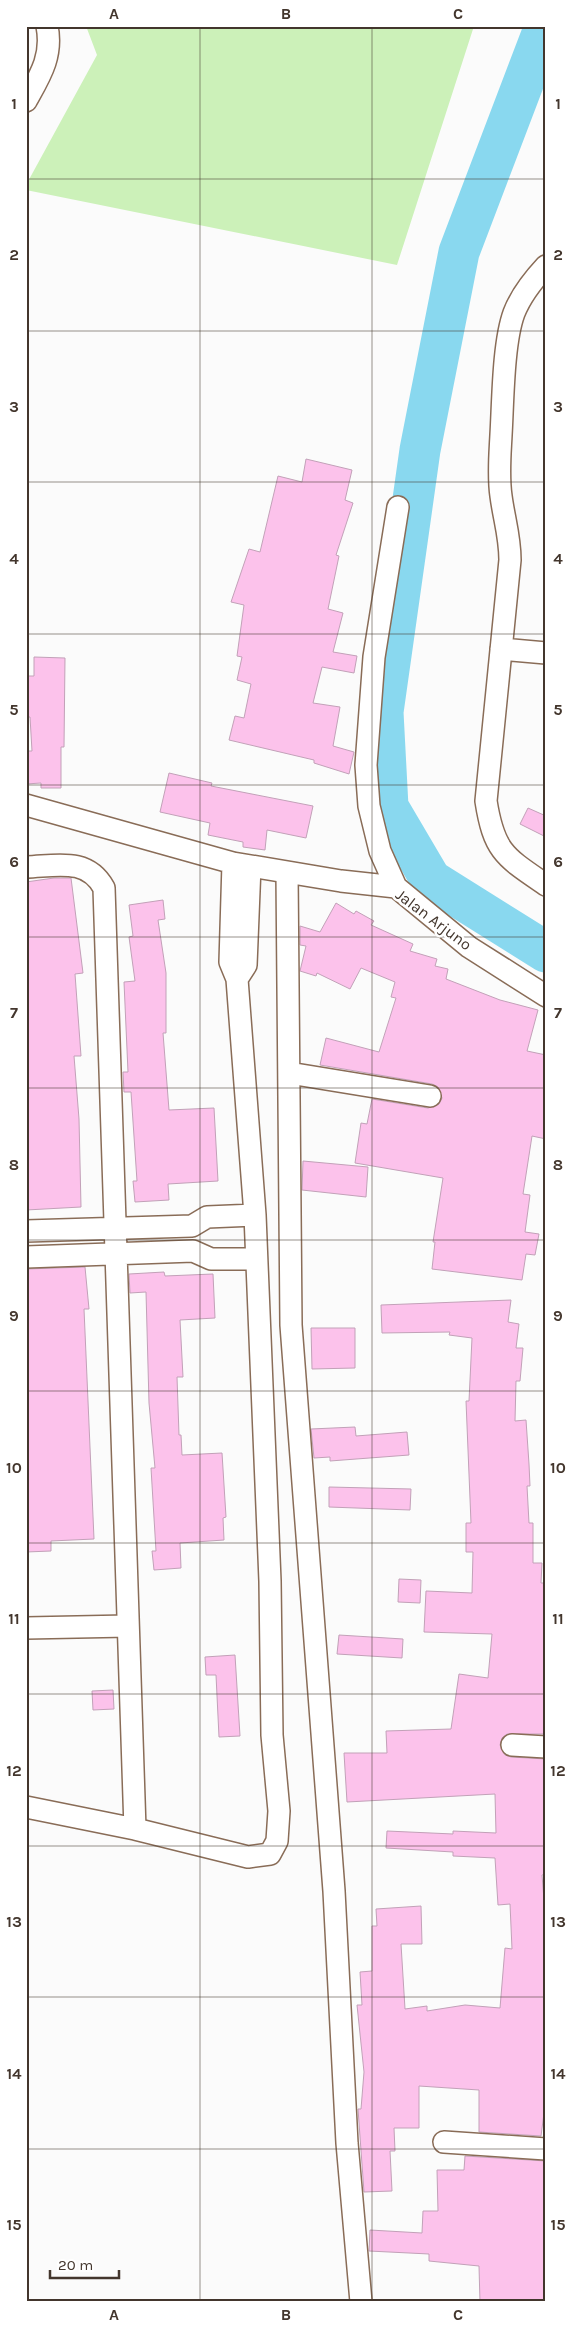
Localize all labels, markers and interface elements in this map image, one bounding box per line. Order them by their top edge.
text: A [109,4,119,23]
text: B [281,4,291,23]
text: C [453,4,463,23]
text: 1 [11,94,17,113]
text: 1 [555,94,561,113]
text: 2 [9,245,19,264]
text: 2 [553,245,563,264]
text: 3 [9,397,19,416]
text: 3 [553,397,563,416]
text: 4 [9,549,19,568]
text: 4 [553,549,563,568]
text: 5 [9,700,19,719]
text: 5 [553,700,563,719]
text: 6 [9,852,19,871]
text: 6 [553,852,563,871]
street label: Jalan Arjuno [392,885,475,954]
text: 7 [10,1003,18,1022]
text: 7 [554,1003,562,1022]
text: 8 [9,1155,19,1174]
text: 8 [553,1155,563,1174]
text: 9 [9,1306,19,1325]
text: 9 [553,1306,563,1325]
text: 10 [6,1458,22,1477]
text: 10 [550,1458,566,1477]
text: 11 [8,1609,20,1628]
text: 11 [552,1609,564,1628]
text: 12 [6,1761,22,1780]
text: 12 [550,1761,566,1780]
text: 13 [6,1912,22,1931]
text: 13 [550,1912,566,1931]
text: 14 [6,2064,22,2083]
text: 14 [550,2064,566,2083]
text: 15 [6,2215,22,2234]
text: 15 [550,2215,566,2234]
scale bar [50,2248,119,2280]
text: 20 m [58,2256,93,2274]
text: A [109,2305,119,2324]
text: B [281,2305,291,2324]
text: C [453,2305,463,2324]

